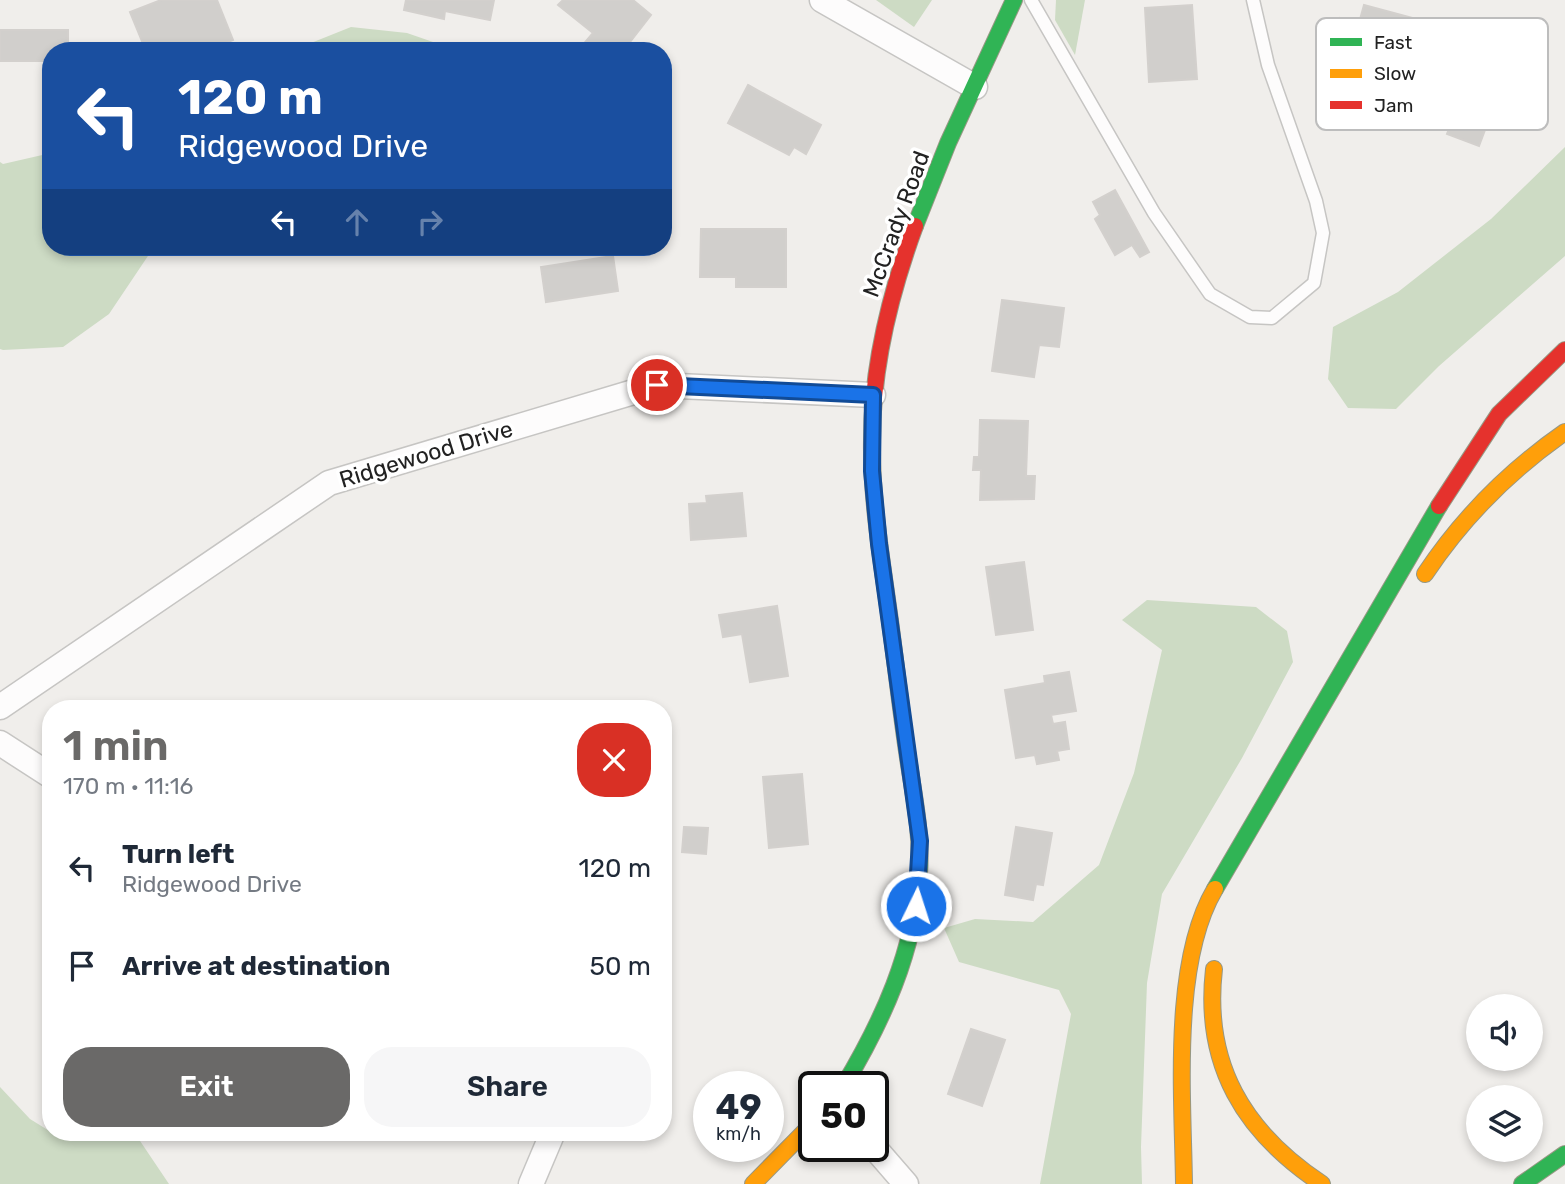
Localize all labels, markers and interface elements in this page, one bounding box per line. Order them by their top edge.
legend [1316,18,1548,130]
text: Fast [1374,31,1413,54]
text: Slow [1374,62,1416,85]
text: 120 m [178,68,323,126]
icon: left [63,70,154,161]
text: Jam [1374,94,1413,117]
text: Ridgewood Drive [178,127,428,165]
street label: McCrady Road [857,147,935,301]
icon: left [265,203,303,241]
icon: ahead [338,203,376,241]
icon: right [411,203,449,241]
pin [627,355,687,415]
icon: arrive [638,366,676,404]
street label: Ridgewood Drive [336,414,516,494]
text: 1 min [63,721,169,771]
button: close [577,723,651,797]
text: 170 m · 11:16 [63,772,193,800]
text: Turn left [122,839,234,870]
icon: left [63,849,101,887]
text: 120 m [579,853,651,884]
position arrow [879,869,953,943]
text: Ridgewood Drive [122,870,302,898]
icon: arrive [63,947,101,985]
text: Arrive at destination [122,951,390,982]
text: 50 m [590,951,651,982]
map controls [1466,994,1543,1162]
button: sound [1466,994,1543,1071]
button: Exit [63,1047,350,1127]
button: Share [364,1047,651,1127]
speed limit sign: 50 [798,1071,889,1162]
button: layers [1466,1085,1543,1162]
text: 49 [715,1086,762,1128]
text: km/h [716,1123,761,1145]

